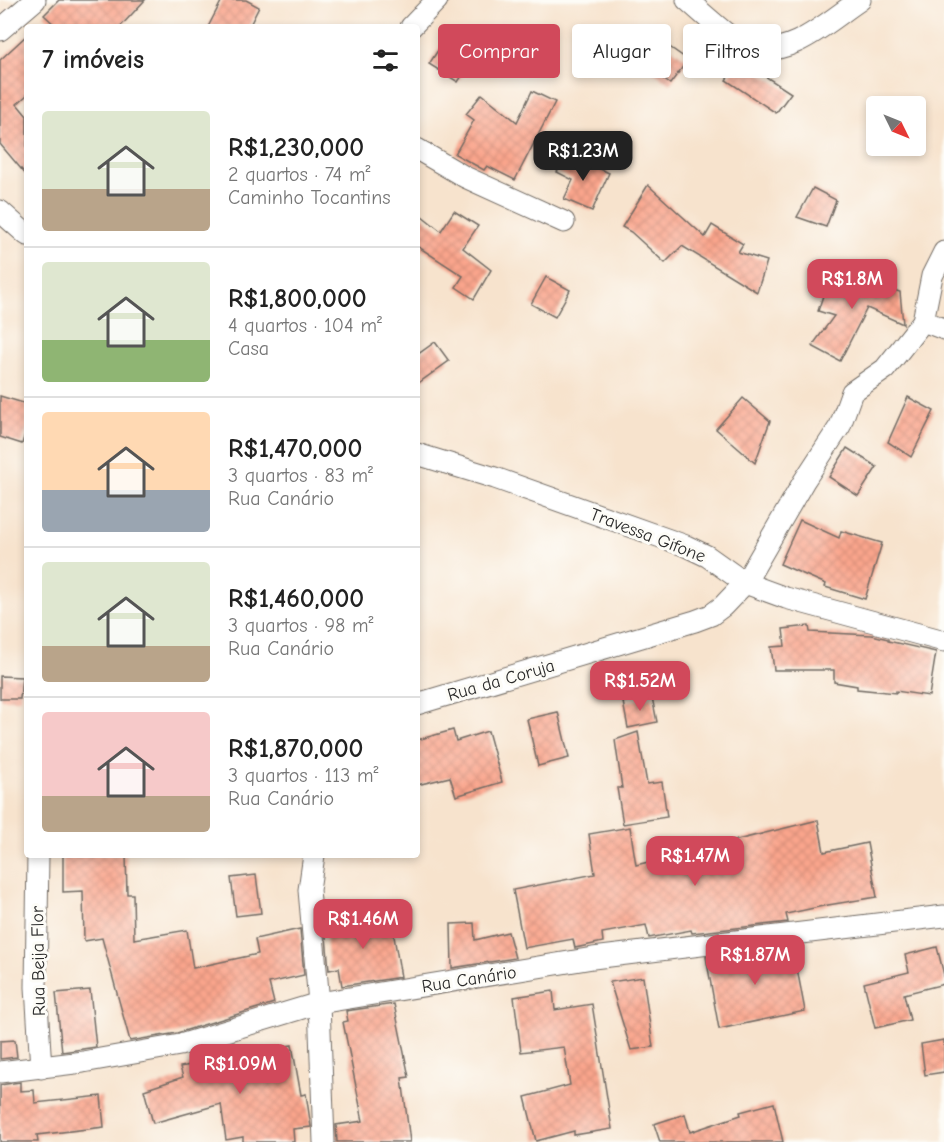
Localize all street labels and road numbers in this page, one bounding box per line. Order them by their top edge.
street label: Travessa Gifone [587,504,709,567]
street label: Rua da Coruja [445,655,557,706]
street label: Rua Beija Flor [27,905,50,1016]
street label: Rua Canário [420,962,518,997]

